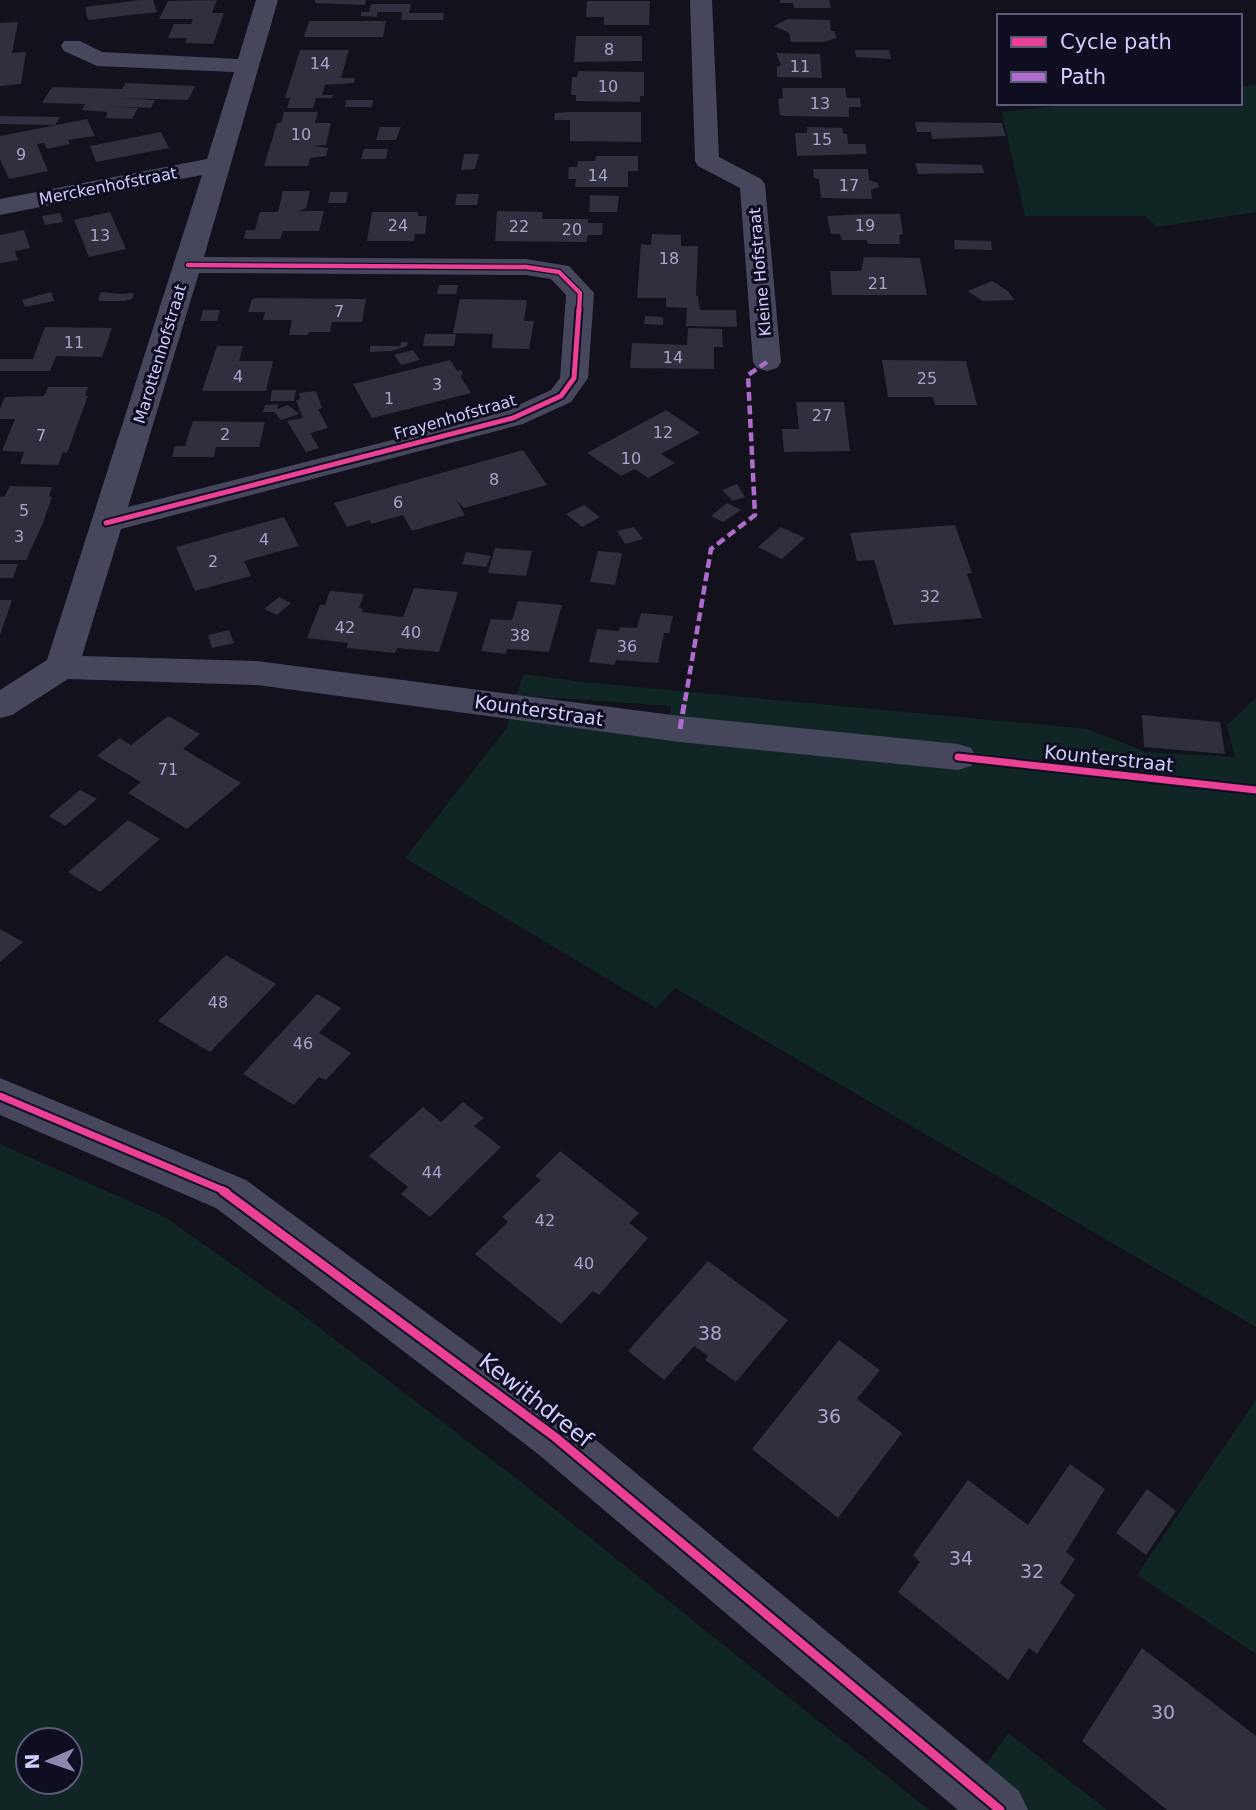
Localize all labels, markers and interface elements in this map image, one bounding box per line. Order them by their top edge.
legend [997,14,1242,105]
text: Cycle path [1060,30,1172,54]
house number: 8 [604,40,614,59]
house number: 14 [310,54,330,73]
house number: 11 [790,57,810,76]
text: Path [1060,65,1106,89]
house number: 10 [598,77,618,96]
house number: 13 [810,94,830,113]
house number: 10 [291,125,311,144]
house number: 15 [812,130,832,149]
house number: 9 [16,145,26,164]
street label: Merckenhofstraat [37,163,179,209]
house number: 14 [588,166,608,185]
house number: 17 [839,176,859,195]
street label: Kleine Hofstraat [745,207,775,337]
house number: 24 [388,216,408,235]
house number: 19 [855,216,875,235]
house number: 22 [509,217,529,236]
house number: 20 [562,220,582,239]
house number: 13 [90,226,110,245]
house number: 18 [659,249,679,268]
house number: 21 [868,274,888,293]
street label: Marottenhofstraat [130,282,190,426]
house number: 7 [334,302,344,321]
house number: 11 [64,333,84,352]
house number: 14 [663,348,683,367]
house number: 4 [233,367,243,386]
house number: 25 [917,369,937,388]
house number: 3 [432,375,442,394]
house number: 1 [384,389,394,408]
street label: Frayenhofstraat [392,390,518,444]
house number: 27 [812,406,832,425]
house number: 12 [653,423,673,442]
house number: 2 [220,425,230,444]
house number: 7 [36,426,46,445]
house number: 10 [621,449,641,468]
house number: 8 [489,470,499,489]
house number: 6 [393,493,403,512]
house number: 5 [19,501,29,520]
house number: 3 [14,527,24,546]
house number: 4 [259,530,269,549]
house number: 2 [208,552,218,571]
house number: 32 [920,587,940,606]
house number: 42 [335,618,355,637]
house number: 40 [401,623,421,642]
house number: 38 [510,626,530,645]
house number: 36 [617,637,637,656]
street label: Kounterstraat [473,690,605,730]
street label: Kounterstraat [1043,740,1175,776]
house number: 71 [158,760,178,779]
house number: 48 [208,993,228,1012]
house number: 46 [293,1034,313,1053]
house number: 44 [422,1163,442,1182]
house number: 42 [535,1211,555,1230]
house number: 40 [574,1254,594,1273]
house number: 38 [698,1322,722,1344]
street label: Kewithdreef [474,1348,599,1453]
house number: 36 [817,1405,841,1427]
house number: 34 [949,1547,973,1569]
house number: 32 [1020,1560,1044,1582]
house number: 30 [1151,1701,1175,1723]
north arrow [14,1726,84,1796]
text: N [21,1753,43,1770]

